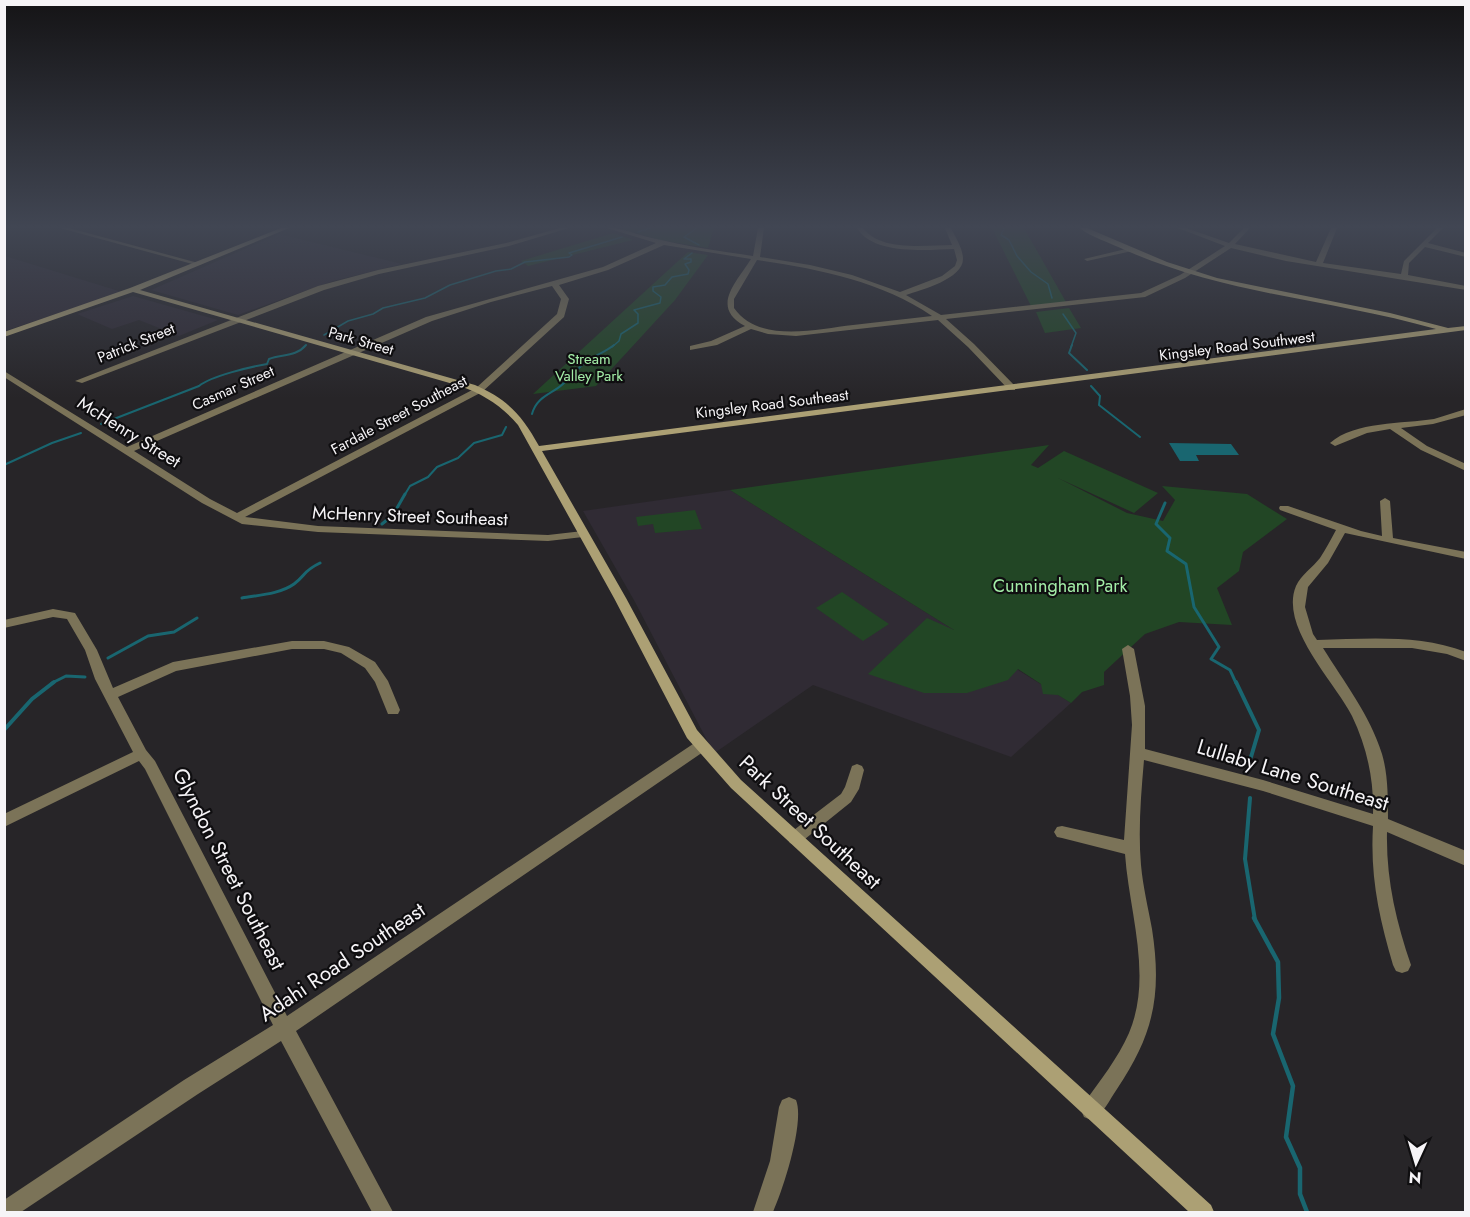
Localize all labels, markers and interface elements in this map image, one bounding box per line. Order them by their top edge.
street label: Patrick Street [94,317,178,369]
street label: Park Street [326,321,397,361]
street label: Kingsley Road Southwest [1158,325,1317,366]
park label: Stream Valley Park [555,348,623,387]
street label: Casmar Street [188,360,278,416]
street label: Fardale Street Southeast [327,370,471,460]
street label: Kingsley Road Southeast [694,384,850,424]
street label: McHenry Street [72,390,186,475]
street label: McHenry Street Southeast [312,500,509,532]
park label: Cunningham Park [993,573,1127,599]
street label: Lullaby Lane Southeast [1193,732,1393,818]
street label: Park Street Southeast [732,748,888,896]
street label: Glyndon Street Southeast [165,763,293,975]
street label: Adahi Road Southeast [253,895,431,1029]
north arrow [1386,1133,1446,1193]
text: N [1408,1166,1422,1189]

